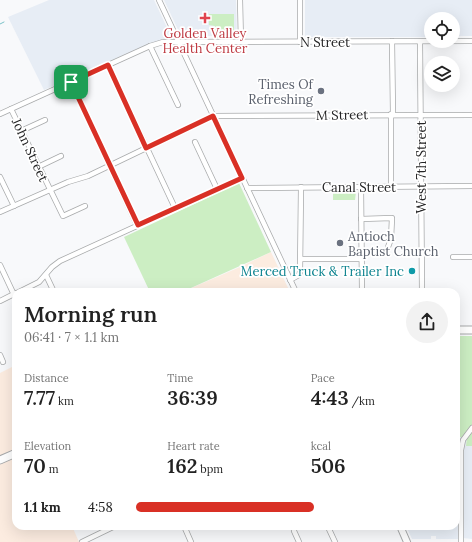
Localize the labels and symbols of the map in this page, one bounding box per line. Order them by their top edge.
marker: Golden Valley Health Center [199,12,211,24]
place label: Golden Valley Health Center [163,25,248,57]
street label: N Street [300,34,350,51]
pin [54,65,88,99]
place label: Times Of Refreshing [248,76,315,108]
marker: Times Of Refreshing [316,86,326,96]
street label: M Street [316,106,368,124]
street label: John Street [7,115,52,185]
street label: West 7th Street [413,120,430,214]
street label: Canal Street [322,179,396,196]
place label: Antioch Baptist Church [347,228,439,260]
marker: Antioch Baptist Church [335,238,345,248]
place label: Merced Truck & Trailer Inc [241,263,404,280]
marker: Merced Truck & Trailer Inc [407,266,417,276]

